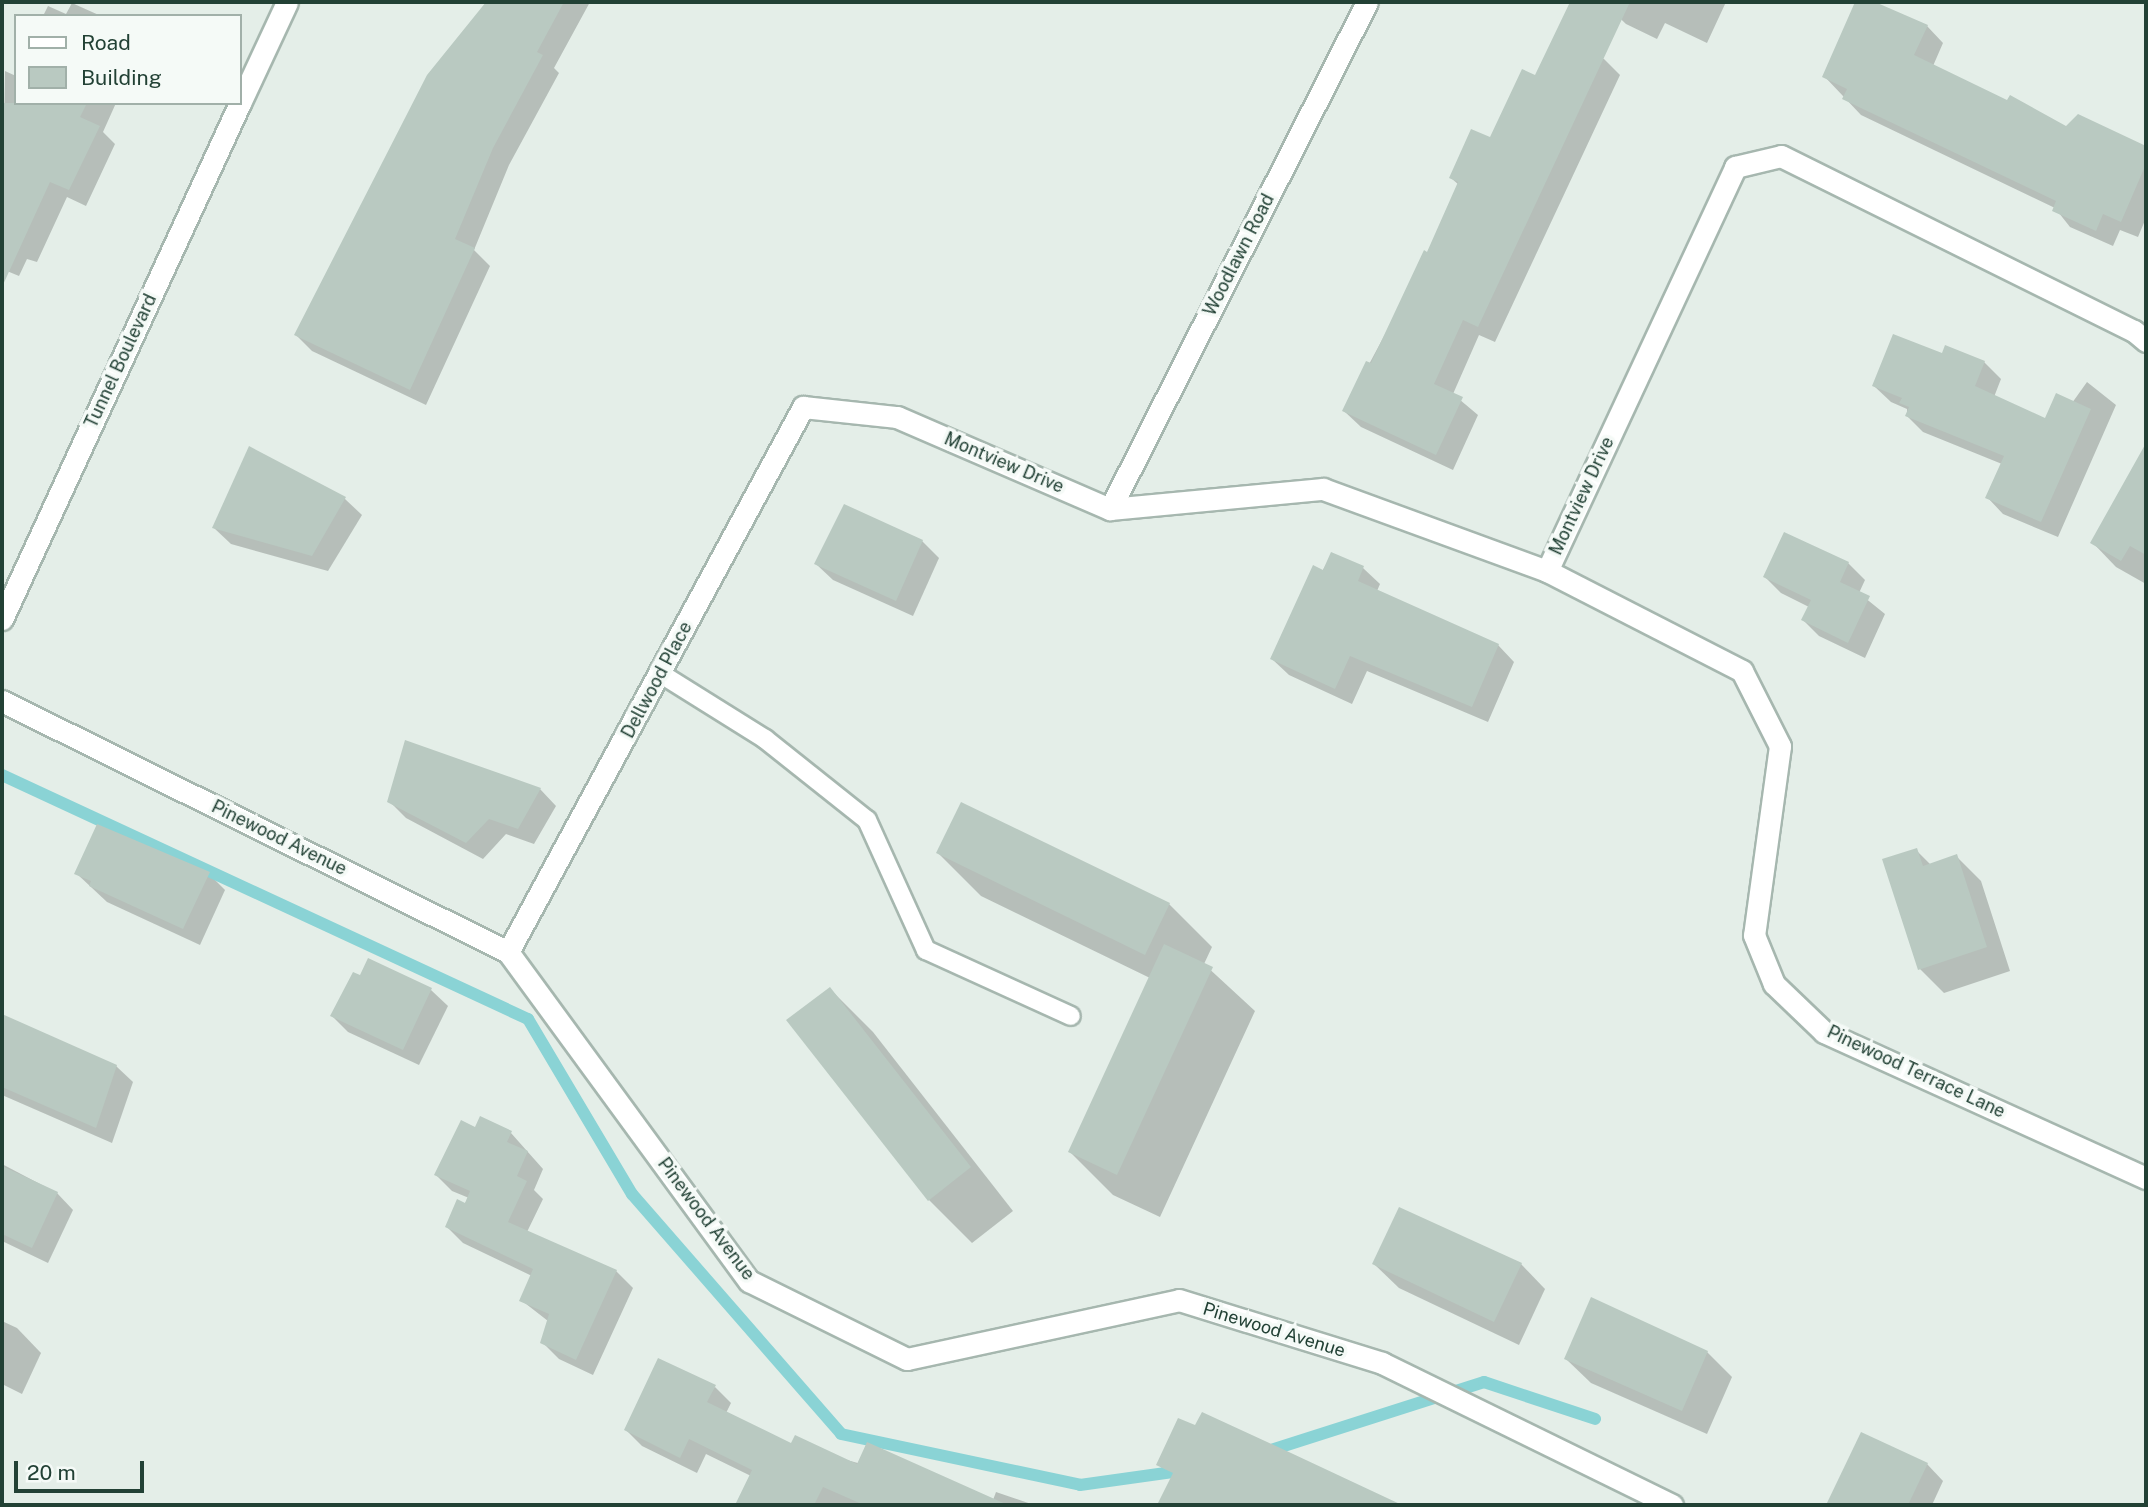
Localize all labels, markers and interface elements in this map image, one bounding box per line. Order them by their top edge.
legend [14,14,242,105]
text: Road [81,30,131,55]
text: Building [81,65,162,90]
street label: Woodlawn Road [1199,190,1279,320]
street label: Tunnel Boulevard [80,291,162,431]
street label: Montview Drive [941,428,1067,498]
street label: Montview Drive [1545,433,1619,559]
street label: Dellwood Place [617,618,697,742]
street label: Pinewood Avenue [208,796,350,880]
street label: Pinewood Terrace Lane [1823,1021,2009,1123]
street label: Pinewood Avenue [653,1154,759,1284]
street label: Pinewood Avenue [1200,1298,1348,1362]
scale bar [18,1448,147,1492]
text: 20 m [27,1460,76,1485]

